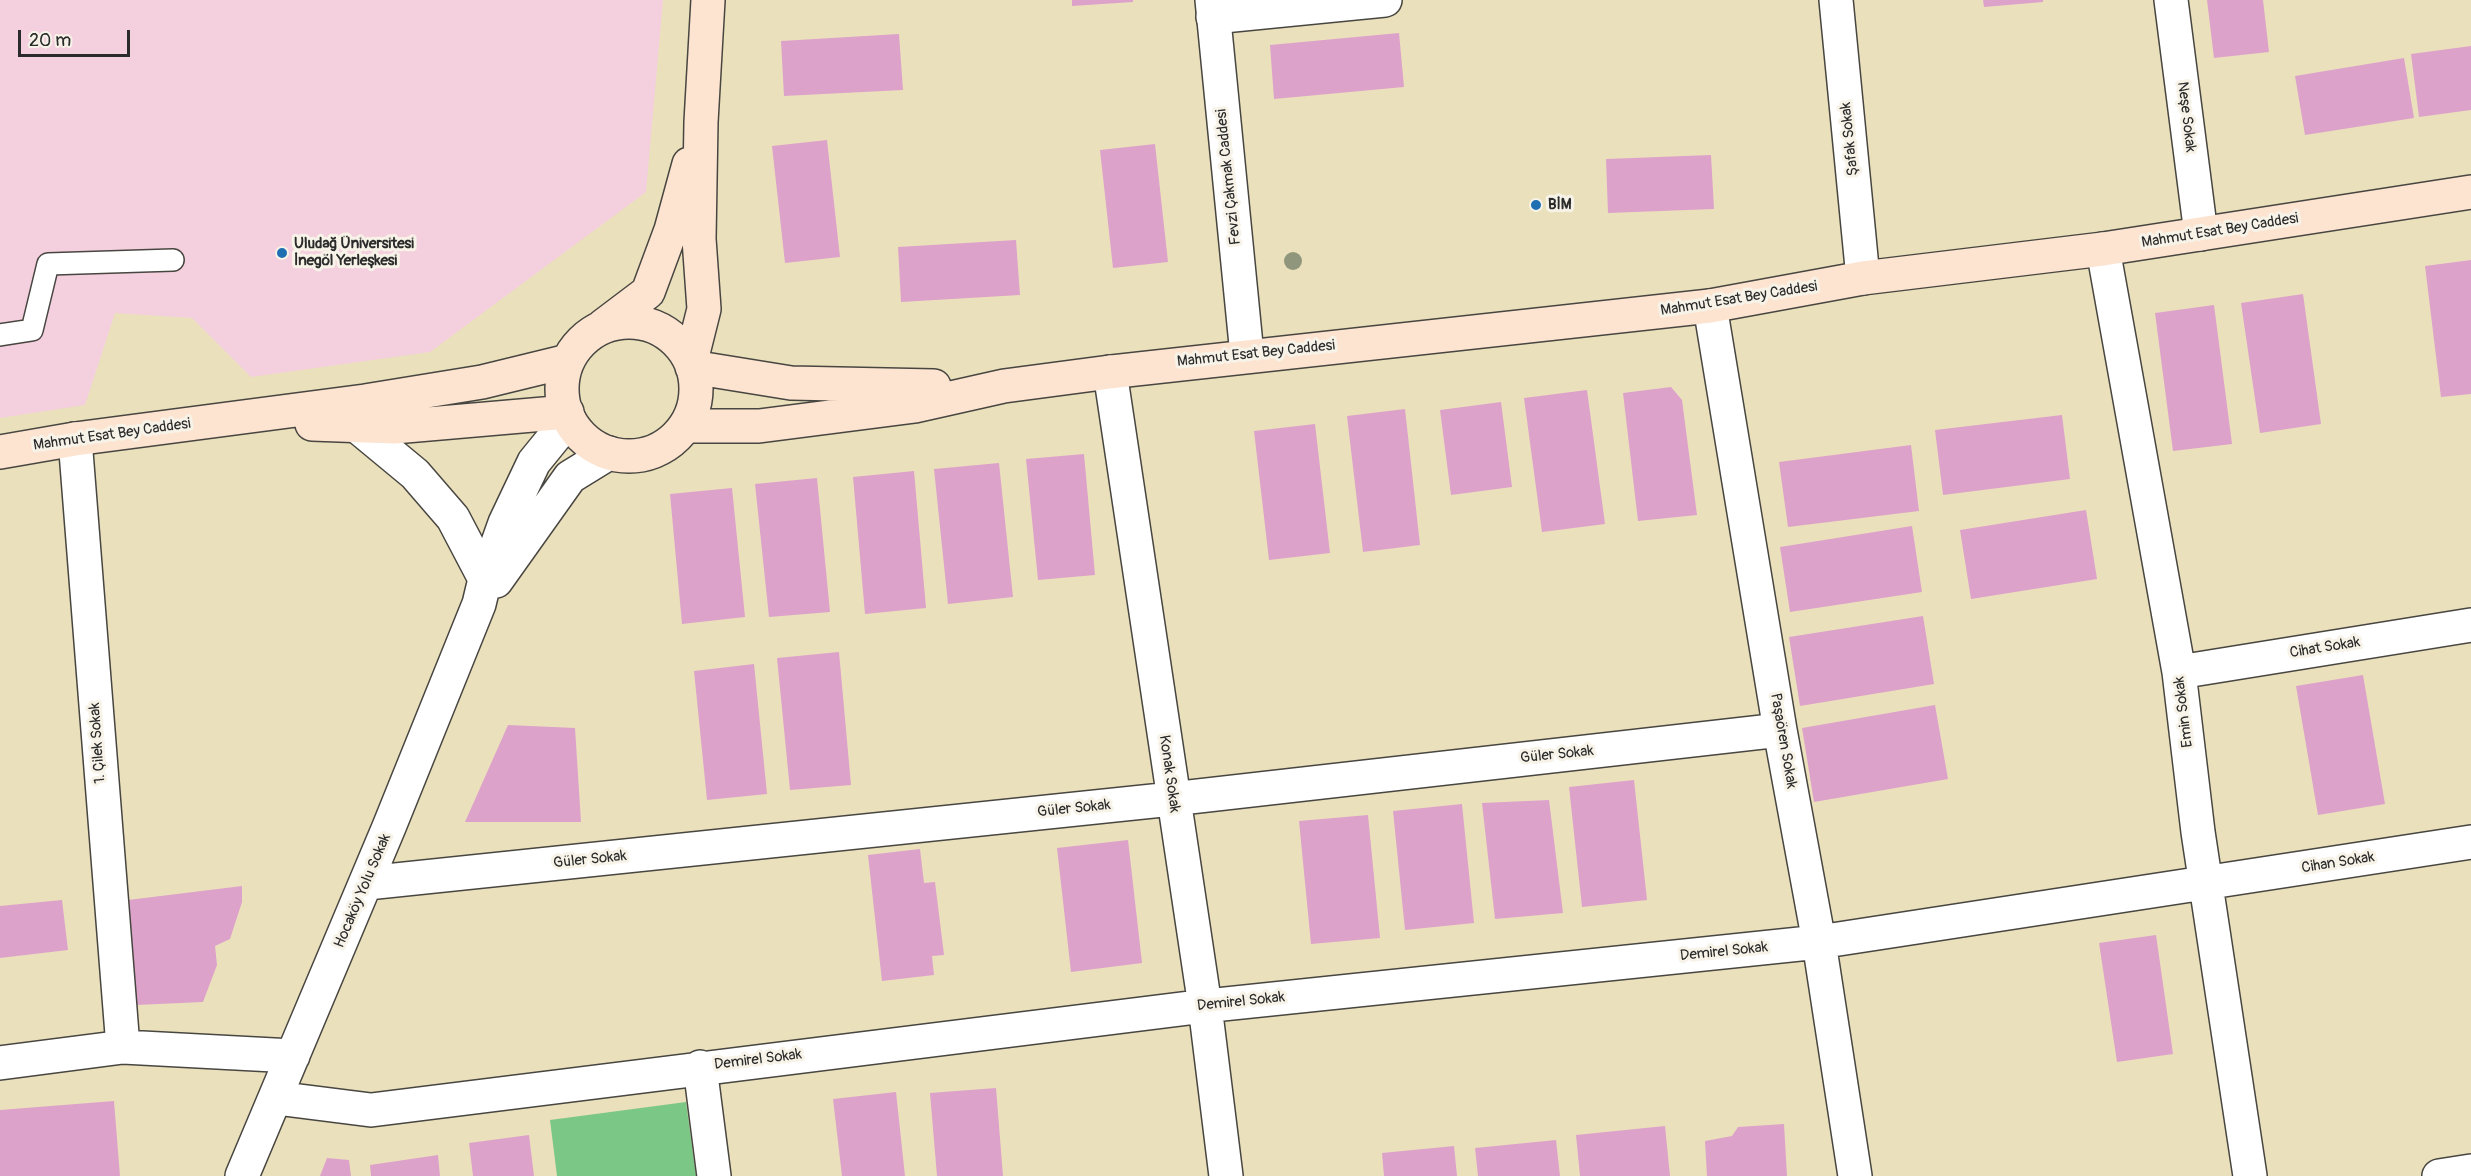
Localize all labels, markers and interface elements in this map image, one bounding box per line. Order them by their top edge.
scale bar [21,18,134,56]
text: 20 m [29,29,71,52]
street label: Neşe Sokak [2173,81,2199,153]
street label: Şafak Sokak [1837,101,1863,177]
street label: Fevzi Çakmak Caddesi [1213,108,1245,246]
place label: BİM [1548,196,1572,214]
marker: BİM [1529,198,1543,212]
street label: Mahmut Esat Bey Caddesi [2140,210,2300,252]
place label: Uludağ Üniversitesi İnegöl Yerleşkesi [294,235,414,270]
marker: Uludağ Üniversitesi İnegöl Yerleşkesi [275,246,289,260]
street label: Mahmut Esat Bey Caddesi [1659,278,1819,320]
street label: Mahmut Esat Bey Caddesi [1176,337,1336,371]
street label: Mahmut Esat Bey Caddesi [32,415,192,455]
street label: Cihat Sokak [2288,634,2362,662]
street label: Emin Sokak [2171,675,2197,749]
street label: Paşaören Sokak [1766,692,1800,790]
street label: 1. Çilek Sokak [86,702,110,784]
street label: Konak Sokak [1155,734,1183,814]
street label: Güler Sokak [1519,742,1595,768]
street label: Güler Sokak [1036,796,1112,822]
street label: Hocaköy Yolu Sokak [331,831,395,951]
street label: Güler Sokak [552,847,628,873]
street label: Cihan Sokak [2300,848,2376,878]
street label: Demirel Sokak [1679,938,1769,966]
street label: Demirel Sokak [1196,988,1286,1016]
street label: Demirel Sokak [713,1046,803,1074]

